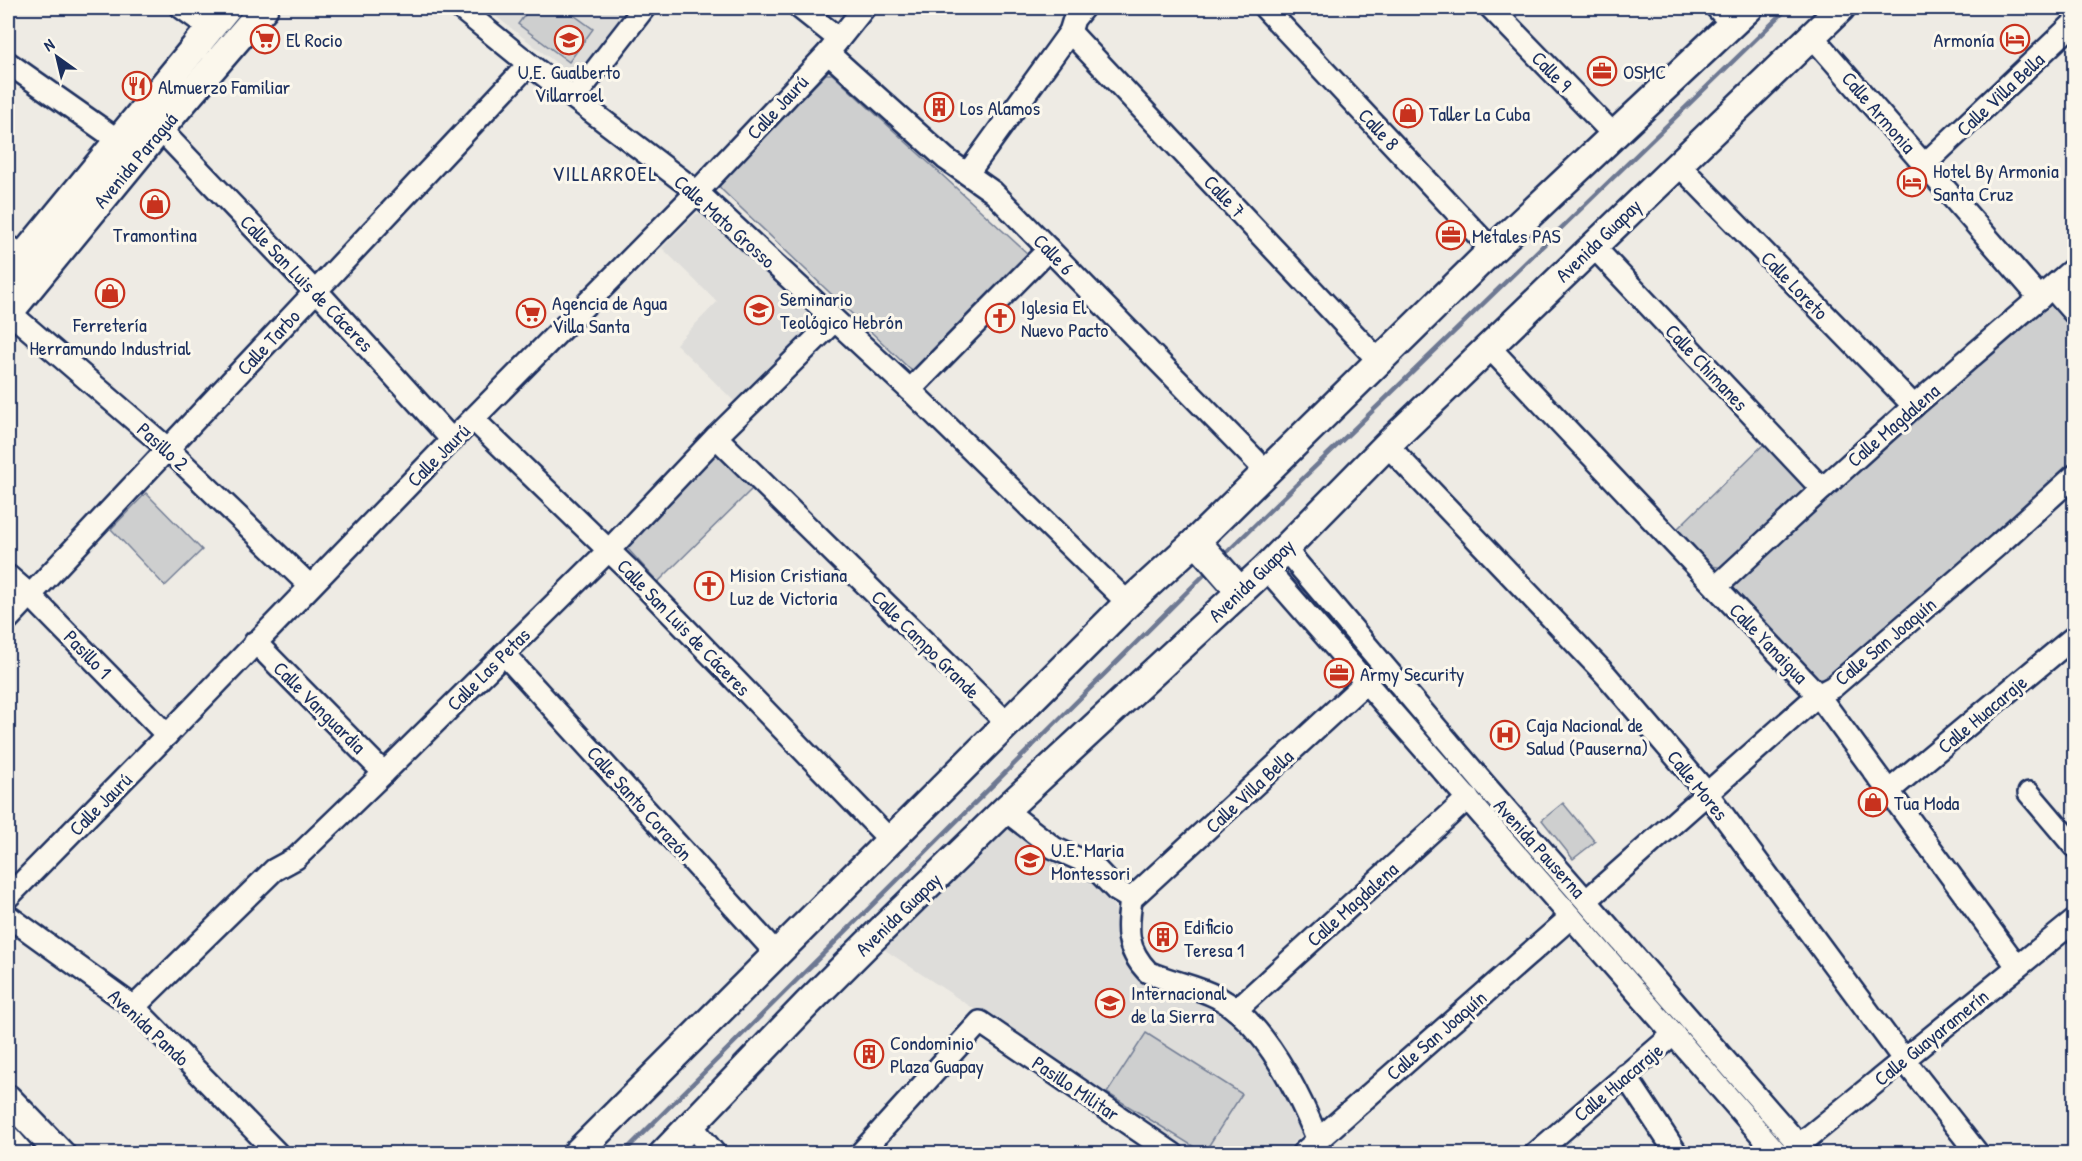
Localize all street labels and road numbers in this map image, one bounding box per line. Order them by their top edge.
street label: Calle 9 [1526,45,1578,97]
street label: Calle Villa Bella [1950,46,2050,142]
street label: Calle Armonia [1836,65,1922,159]
street label: Calle Jaurú [740,69,814,145]
street label: Calle 8 [1353,102,1405,156]
street label: Avenida Paraguá [87,106,183,214]
street label: Calle Mato Grosso [668,168,782,274]
street label: Calle 7 [1198,169,1252,224]
street label: Avenida Guapay [1549,192,1647,288]
street label: Calle San Luis de Cáceres [234,208,380,358]
street label: Calle 6 [1028,227,1080,281]
street label: Calle Loreto [1755,245,1835,325]
street label: Calle Tarbo [230,303,306,381]
street label: Calle Chimanes [1660,318,1755,417]
street label: Calle Magdalena [1841,377,1945,473]
street label: Pasillo 2 [132,416,195,477]
street label: Calle Jaurú [401,418,475,492]
street label: Avenida Guapay [1202,532,1300,628]
street label: Calle San Luis de Cáceres [611,552,757,702]
street label: Calle Campo Grande [866,584,986,704]
street label: Calle San Joaquín [1829,591,1941,691]
street label: Calle Yanaigua [1724,597,1815,689]
street label: Calle Las Petas [440,621,536,717]
street label: Pasillo 1 [58,624,118,684]
street label: Calle Vanguardia [268,655,372,759]
street label: Calle Huacaraje [1932,669,2032,759]
street label: Calle Santo Corazón [581,740,699,866]
street label: Calle Villa Bella [1199,743,1299,839]
street label: Calle Mores [1661,744,1735,826]
street label: Calle Jaurú [63,767,137,841]
street label: Avenida Pauserna [1488,792,1592,904]
street label: Calle Magdalena [1300,856,1404,952]
street label: Avenida Guapay [849,866,947,962]
street label: Avenida Pando [103,982,195,1072]
street label: Calle Guayaramerín [1868,982,1994,1092]
street label: Calle San Joaquín [1380,984,1492,1086]
street label: Calle Huacaraje [1568,1037,1668,1127]
street label: Pasillo Militar [1027,1049,1125,1127]

